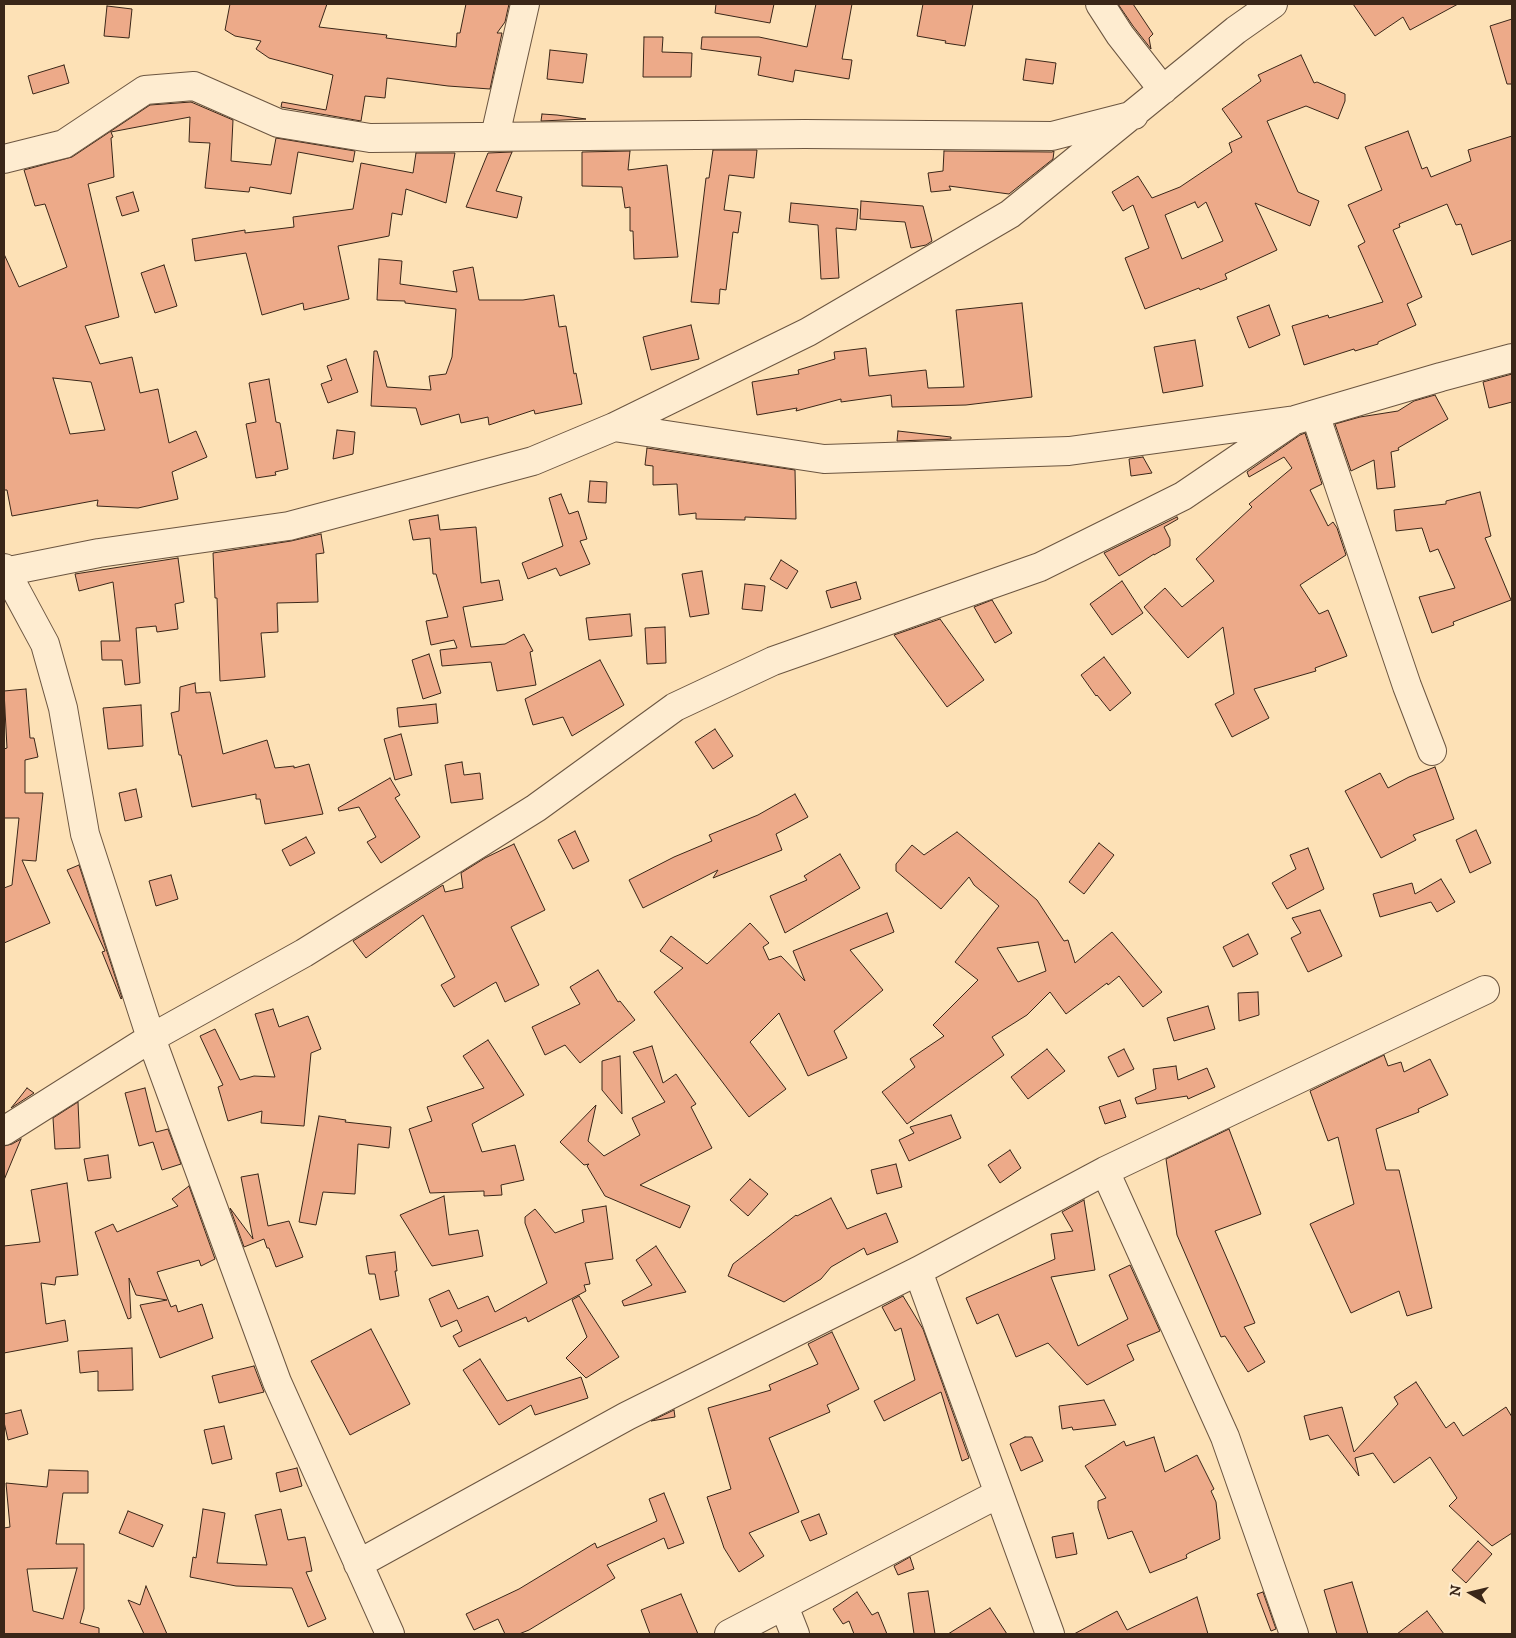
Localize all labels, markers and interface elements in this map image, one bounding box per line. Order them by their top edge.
north arrow [1446,1568,1496,1618]
text: N [1446,1584,1466,1598]

